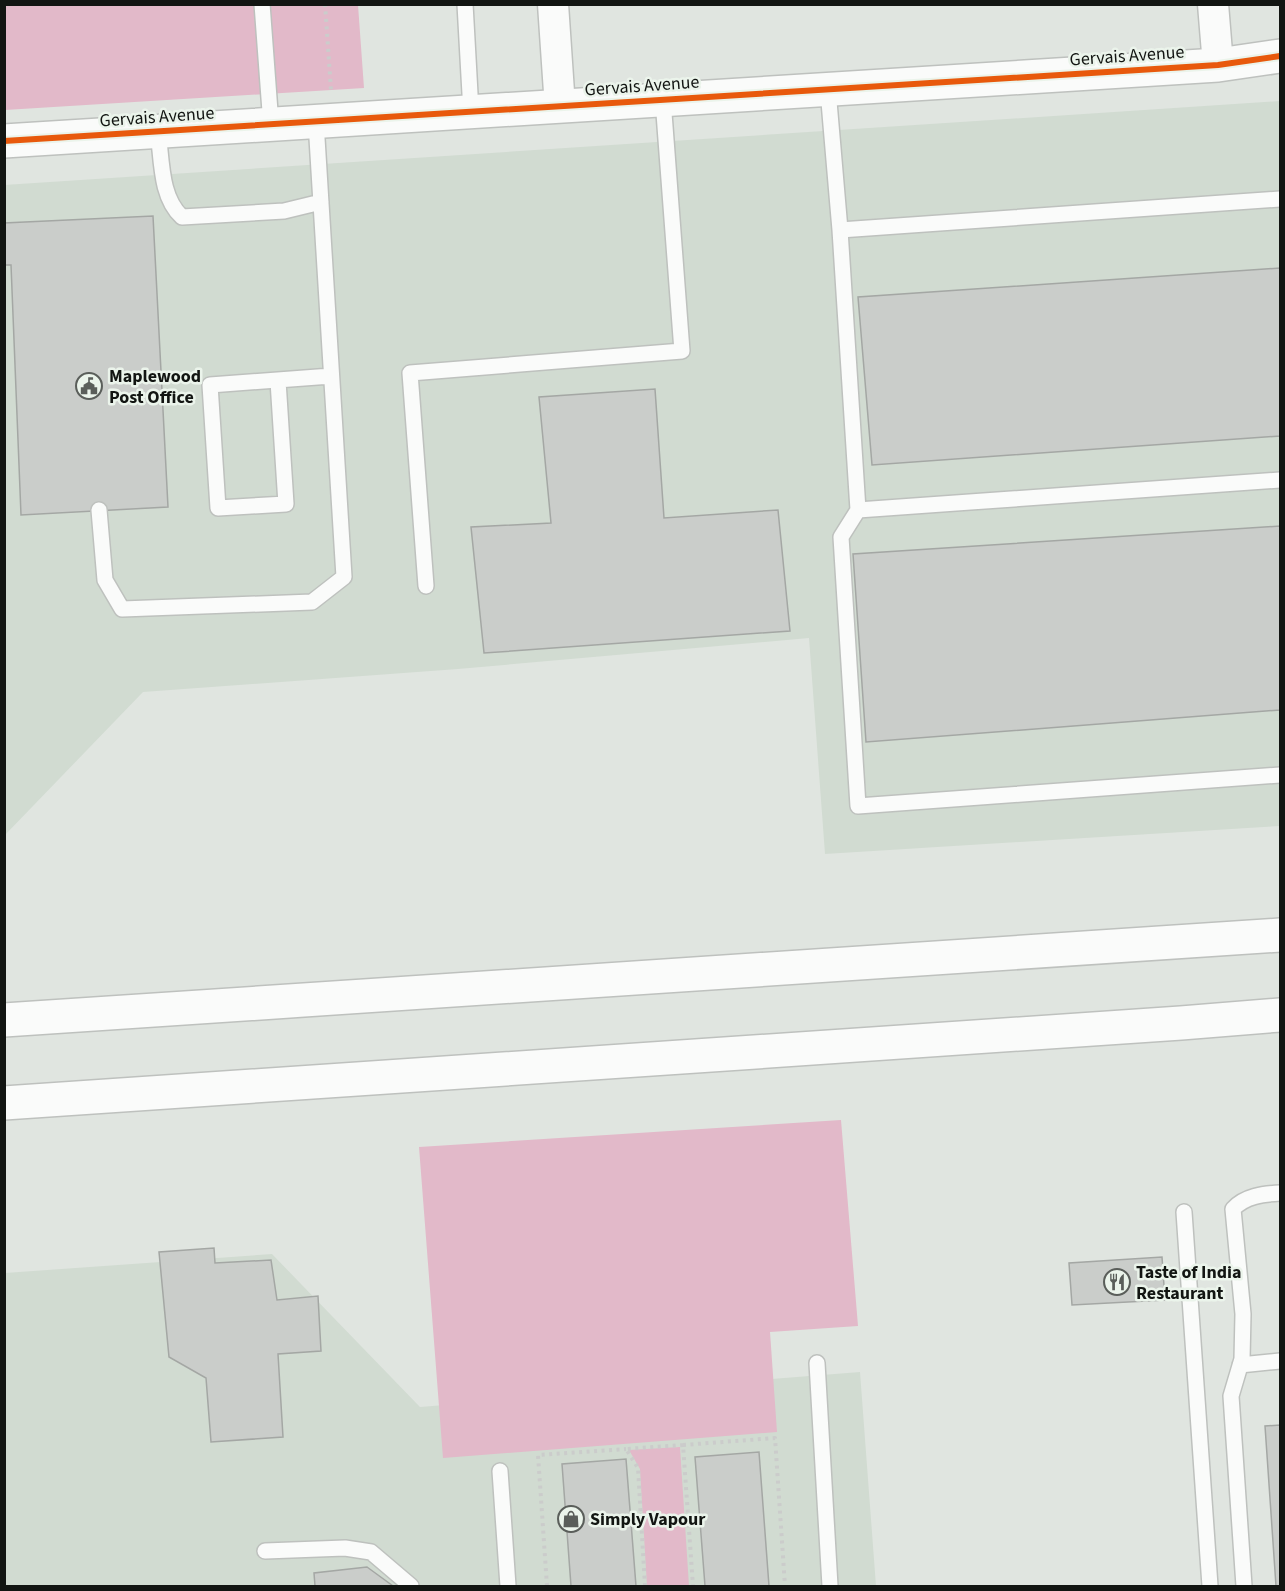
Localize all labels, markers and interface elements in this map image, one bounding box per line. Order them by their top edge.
street label: Gervais Avenue [1069,40,1185,72]
street label: Gervais Avenue [584,70,700,102]
street label: Gervais Avenue [99,101,215,133]
place label: Maplewood Post Office [109,364,201,410]
public building icon: Maplewood Post Office [74,371,104,401]
place label: Taste of India Restaurant [1136,1260,1242,1306]
restaurant icon: Taste of India Restaurant [1102,1267,1132,1297]
shop icon: Simply Vapour [556,1504,586,1534]
place label: Simply Vapour [590,1507,706,1532]

